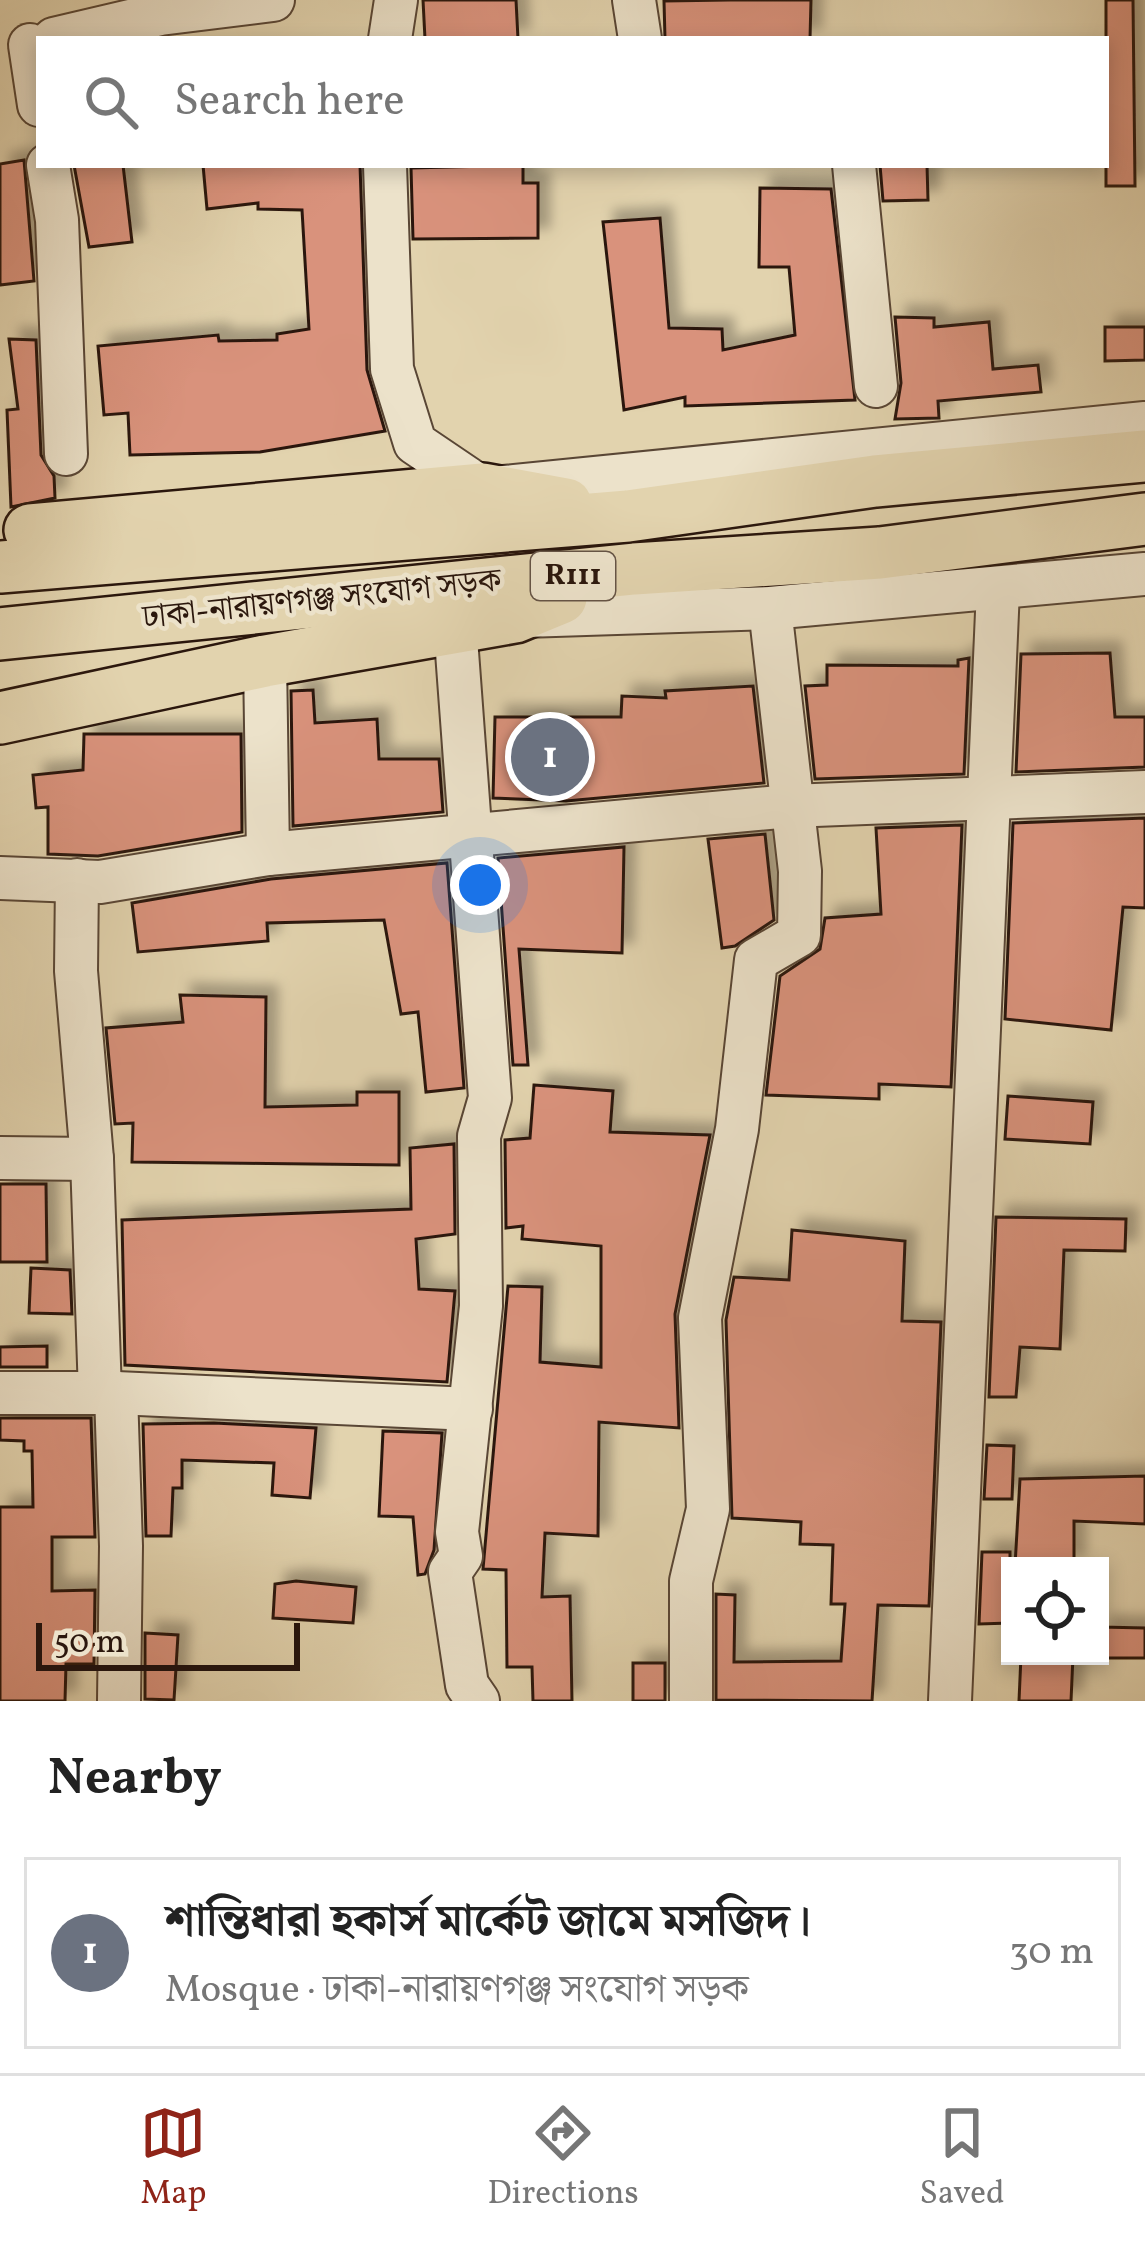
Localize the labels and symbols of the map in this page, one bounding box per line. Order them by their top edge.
road number: R111 [531,552,615,600]
street label: ঢাকা-নারায়ণগঞ্জ সংযোগ সড়ক [139,559,505,643]
pin: 1 [511,712,589,802]
your location [450,855,510,915]
scale bar [36,1617,300,1670]

